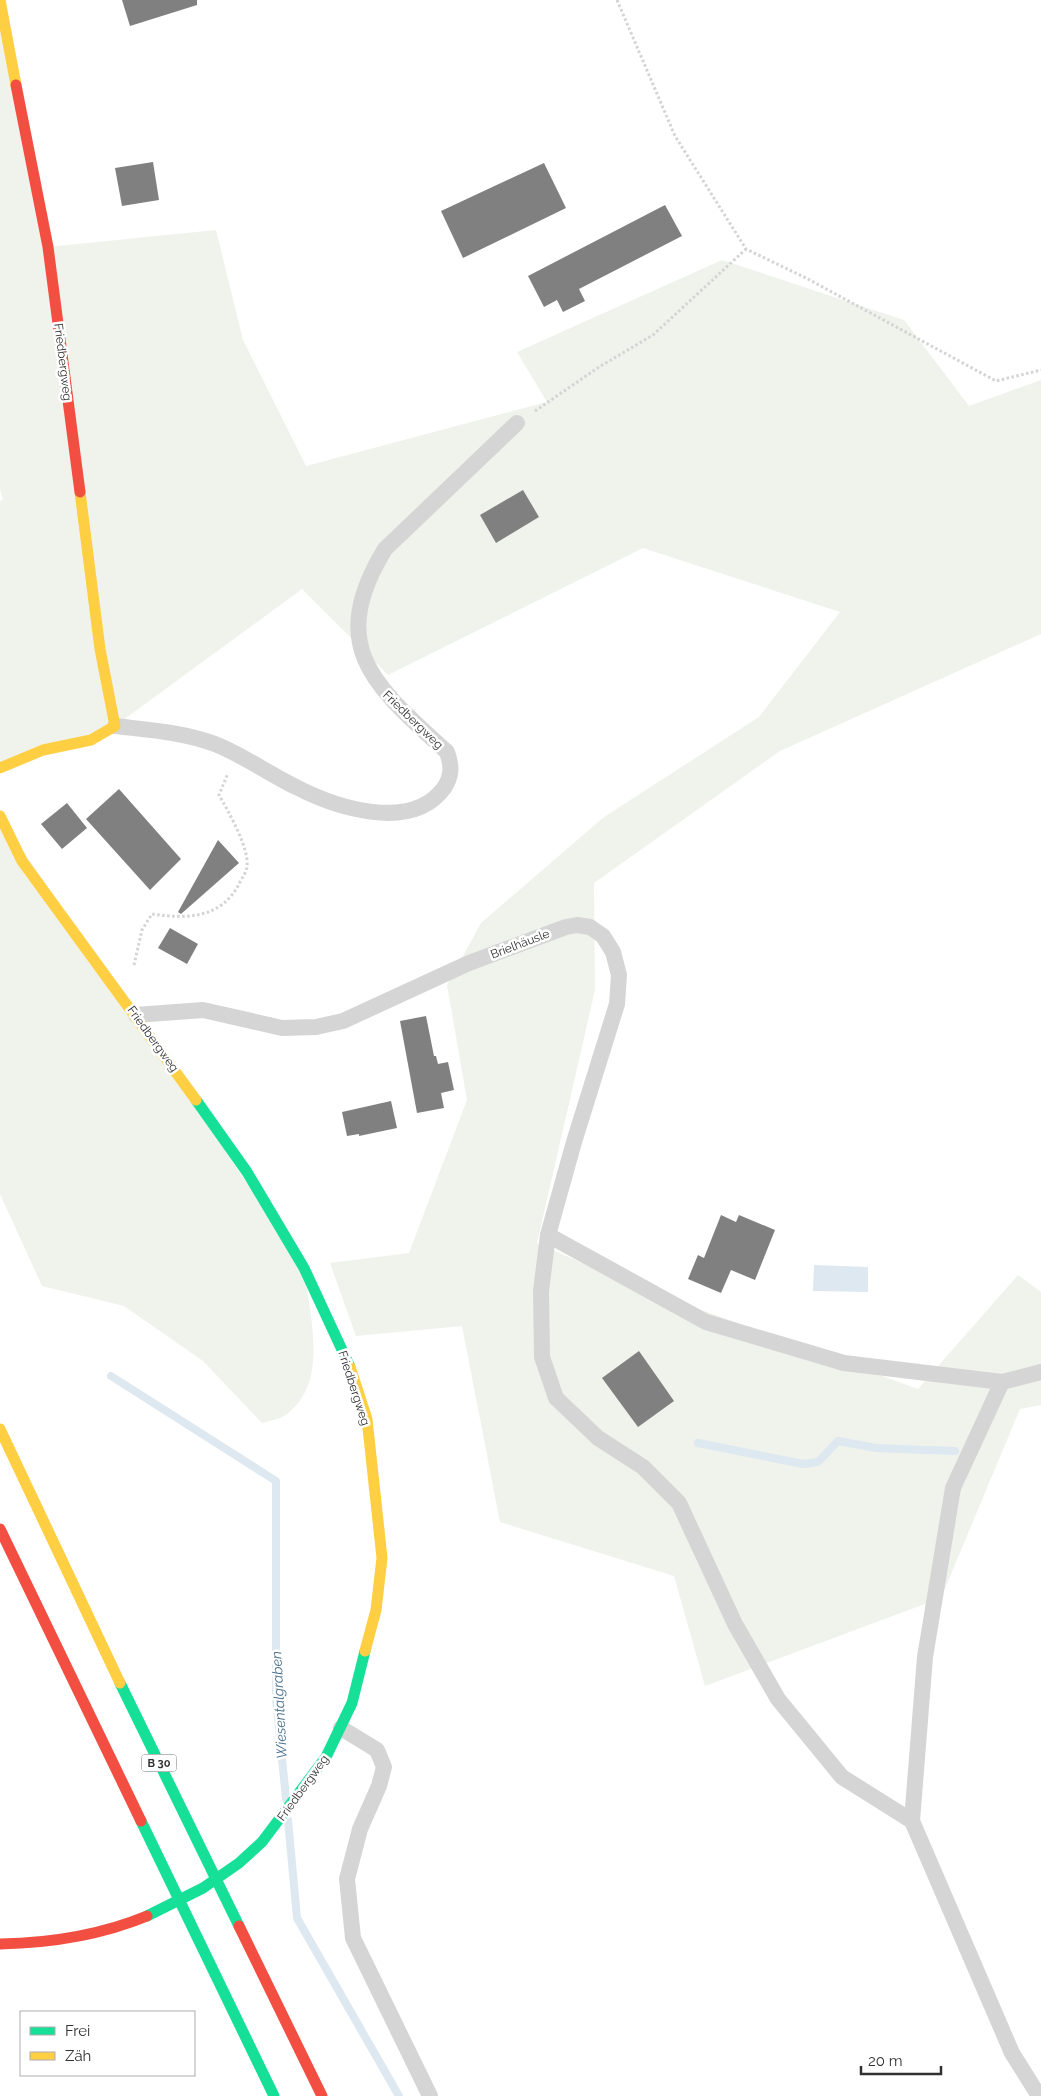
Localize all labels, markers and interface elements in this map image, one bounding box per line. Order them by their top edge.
street label: Friedbergweg [51,323,75,401]
street label: Friedbergweg [380,688,446,752]
street label: Brielhäusle [489,926,551,962]
street label: Friedbergweg [124,1003,182,1075]
street label: Friedbergweg [335,1349,373,1427]
water label: Wiesentalgraben [268,1651,290,1759]
street label: Friedbergweg [274,1752,332,1824]
road number: B 30 [142,1755,176,1772]
legend [20,2011,195,2076]
text: Frei [65,2022,90,2040]
scale bar [861,2044,941,2076]
text: Zäh [65,2047,91,2065]
text: 20 m [868,2052,903,2070]

